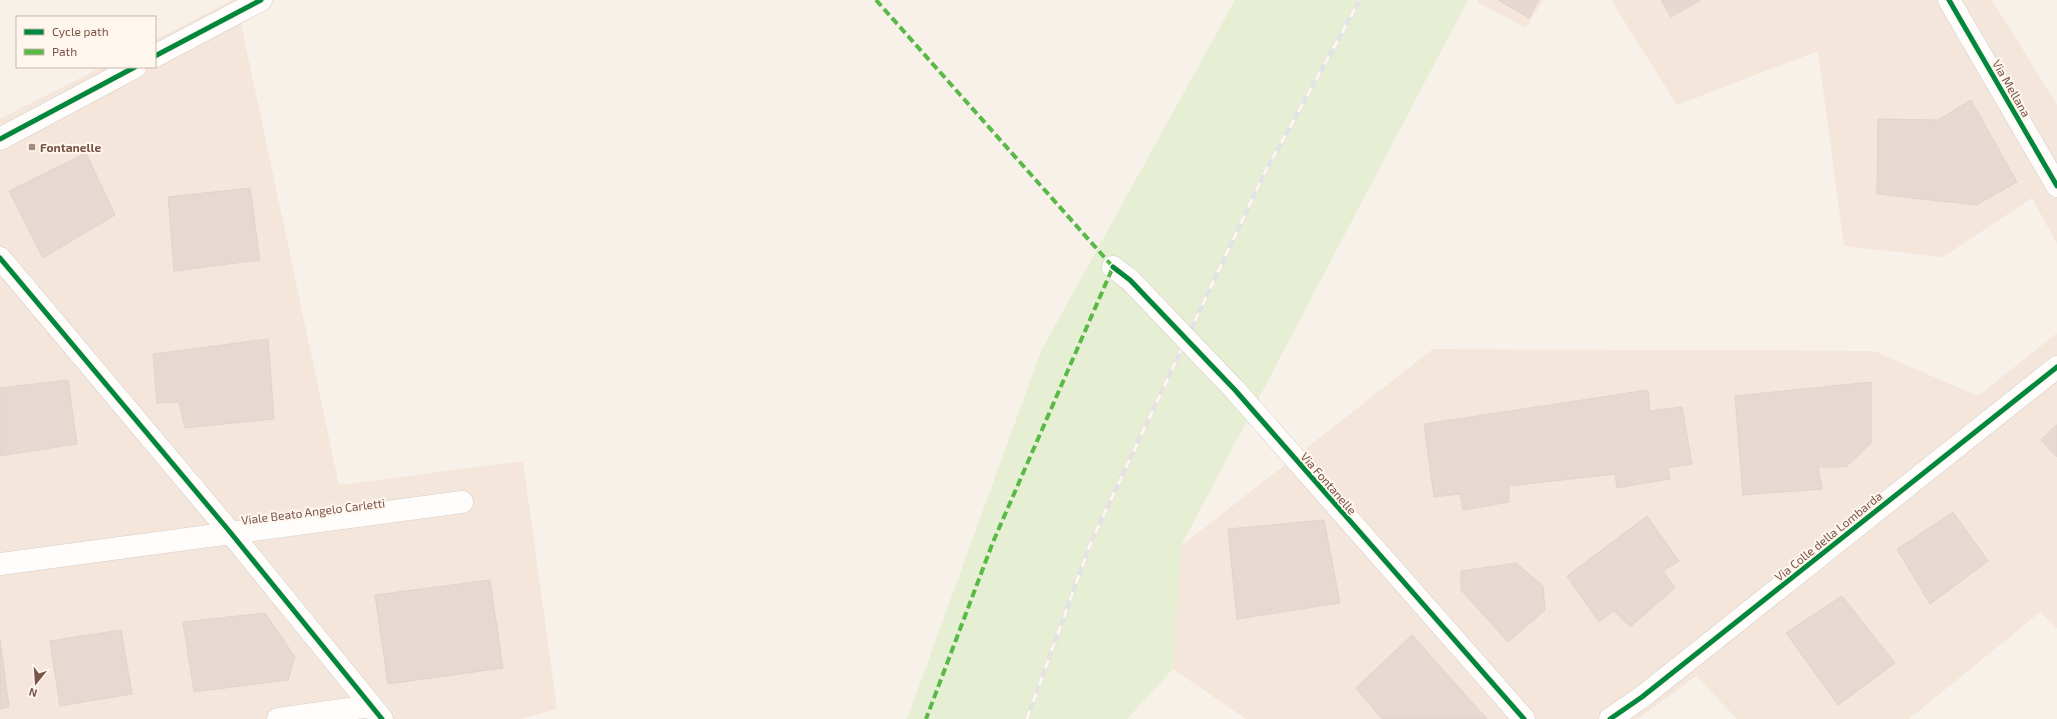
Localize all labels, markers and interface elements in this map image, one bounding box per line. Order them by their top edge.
legend [16,16,156,68]
text: Cycle path [52,24,109,38]
text: Path [52,44,77,58]
street label: Via Mellana [1990,57,2034,119]
place label: Fontanelle [40,140,101,154]
marker: Fontanelle [27,142,37,152]
street label: Via Fontanelle [1298,449,1360,517]
street label: Via Colle della Lombarda [1771,488,1885,584]
street label: Viale Beato Angelo Carletti [240,495,386,527]
north arrow [16,663,56,703]
text: N [27,686,39,700]

